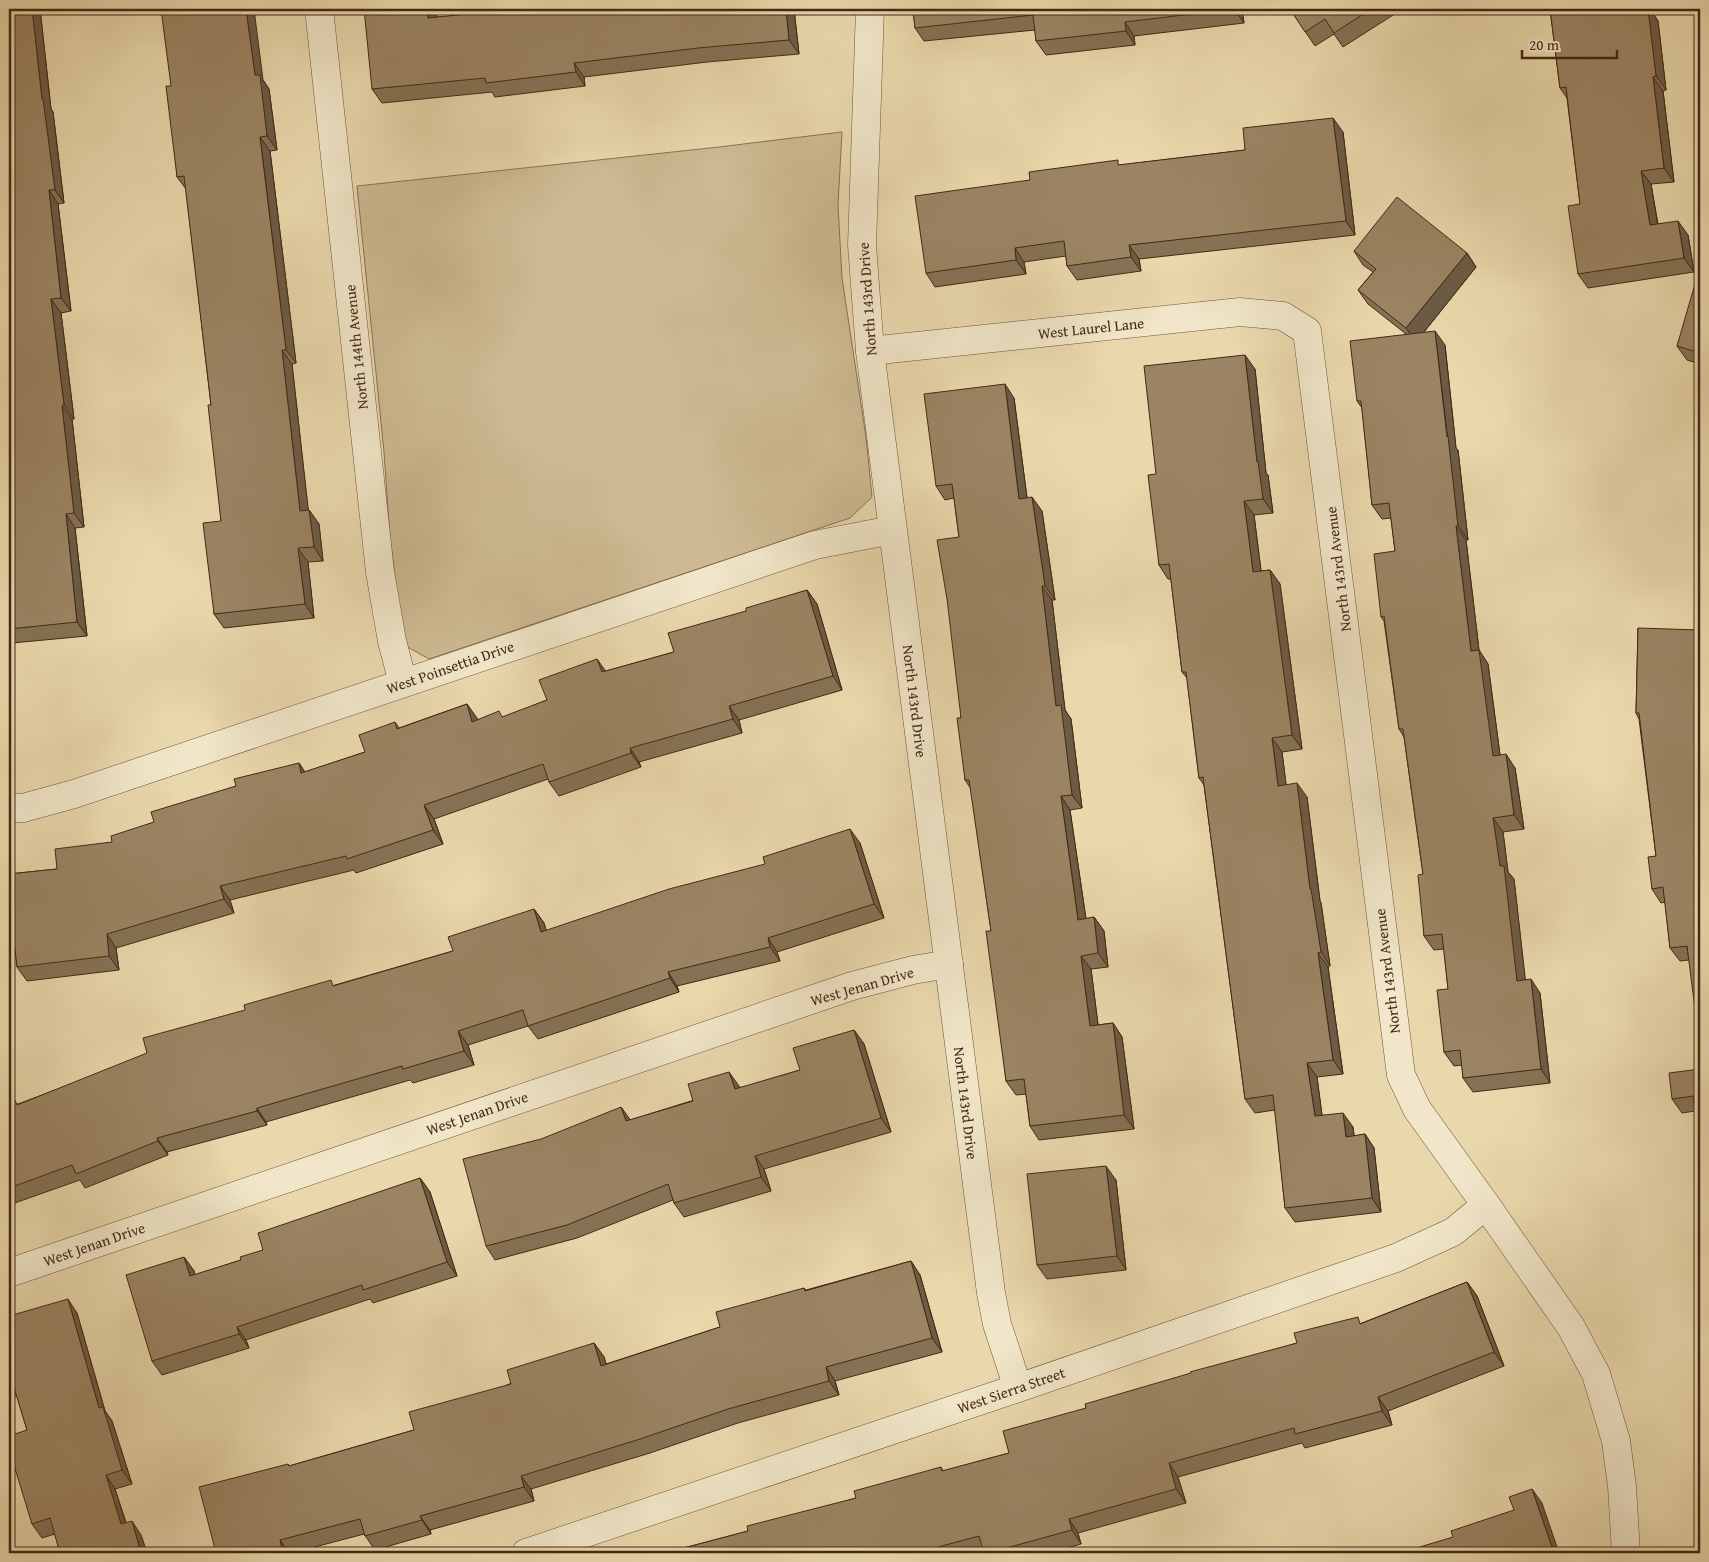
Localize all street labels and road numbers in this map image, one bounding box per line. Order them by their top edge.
street label: North 143rd Drive [853,242,881,356]
street label: North 144th Avenue [339,284,373,410]
street label: West Laurel Lane [1037,312,1145,344]
street label: North 143rd Avenue [1320,505,1356,633]
street label: West Poinsettia Drive [383,635,517,699]
street label: North 143rd Drive [898,643,932,759]
street label: North 143rd Avenue [1369,907,1405,1035]
street label: West Jenan Drive [808,961,916,1011]
street label: North 143rd Drive [949,1045,983,1161]
street label: West Jenan Drive [423,1086,531,1140]
street label: West Jenan Drive [40,1217,148,1271]
street label: West Sierra Street [954,1361,1068,1418]

